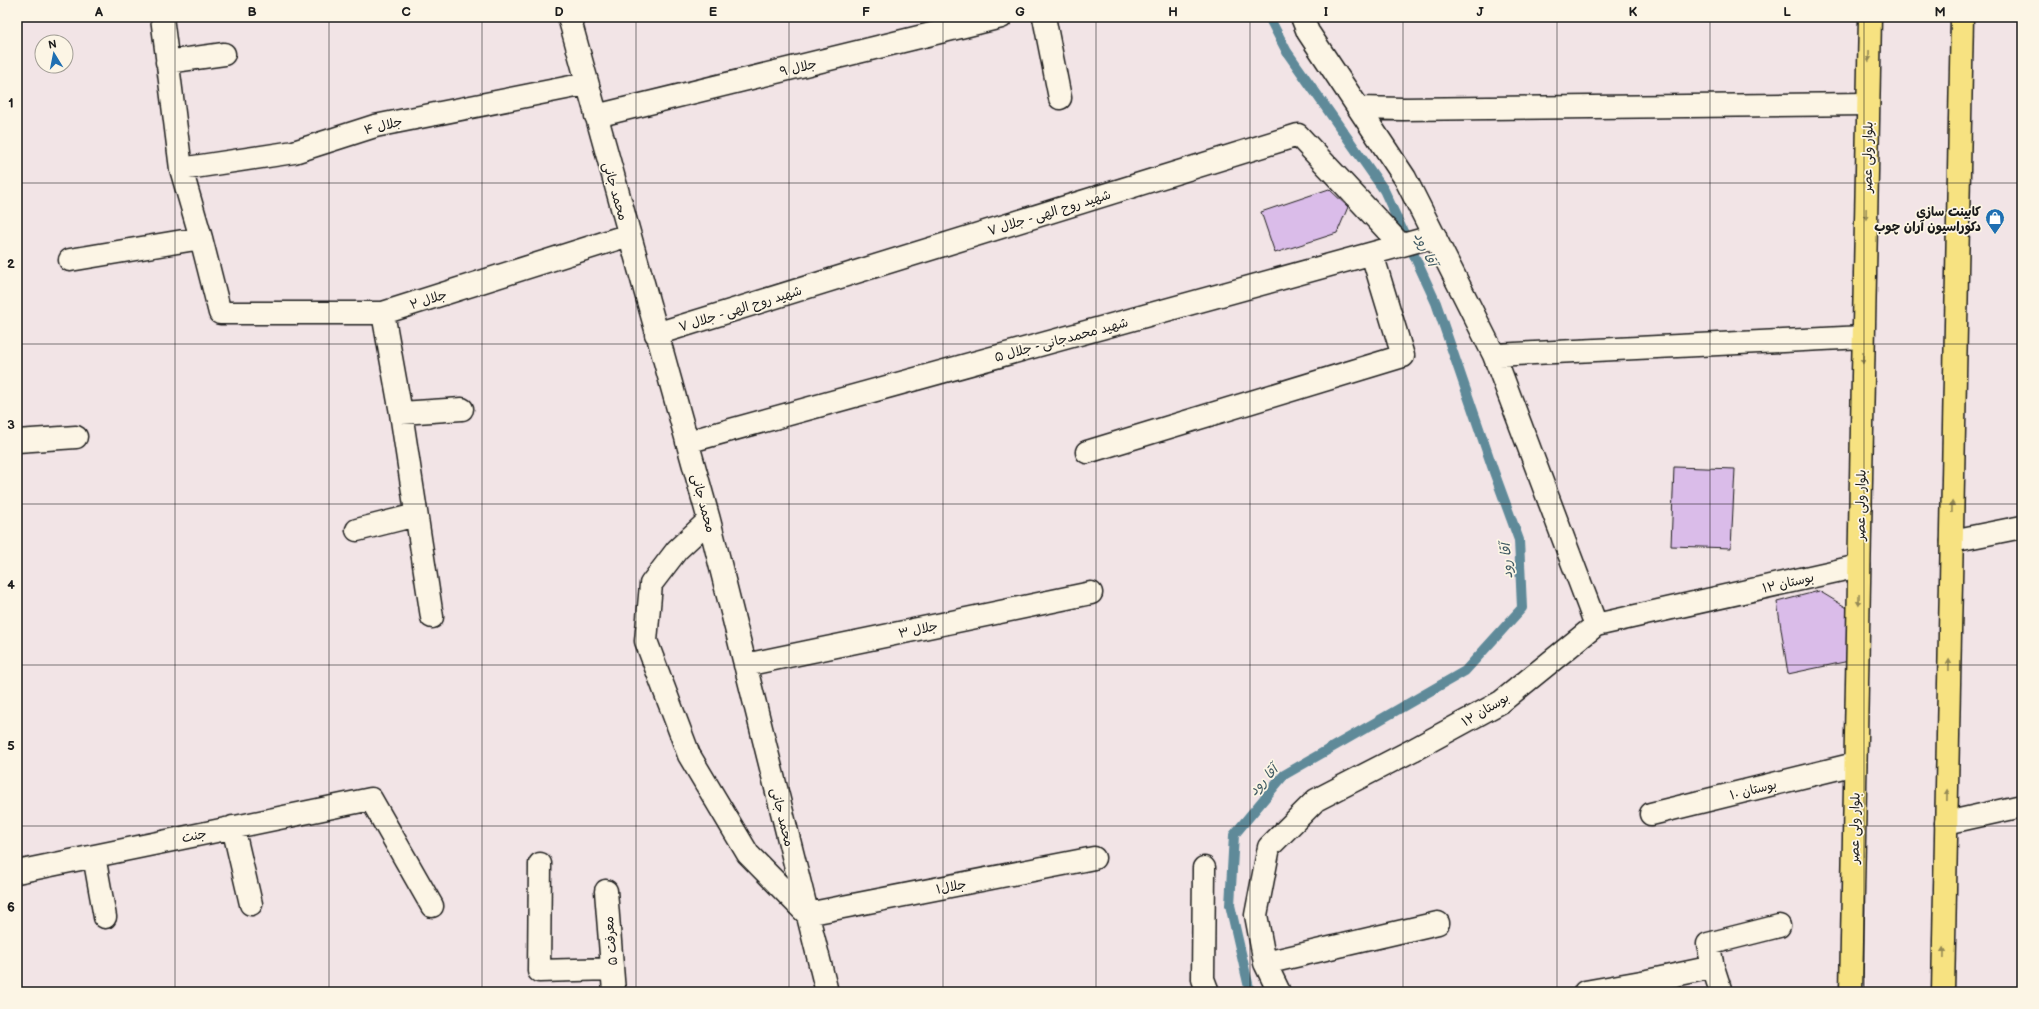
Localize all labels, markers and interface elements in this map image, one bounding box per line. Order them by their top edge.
text: A [94,4,103,20]
text: B [247,4,257,20]
text: C [401,4,411,20]
text: D [554,4,564,20]
text: E [709,4,718,20]
text: F [862,4,870,20]
text: G [1015,4,1025,20]
text: H [1168,4,1178,20]
text: I [1324,4,1328,20]
text: J [1476,4,1484,20]
text: K [1629,4,1638,20]
text: L [1783,4,1791,20]
text: M [1934,4,1946,20]
north arrow [34,34,74,74]
text: N [47,38,58,52]
one-way arrow [1866,50,1872,63]
street label: جلال ۹ [778,56,818,80]
text: 1 [8,95,14,111]
street label: جلال ۴ [362,113,404,138]
street label: بلوار ولی عصر [1859,121,1878,194]
street label: محمد جانی [598,160,631,223]
street label: شهید روح الهی - جلال ۷ [986,187,1113,240]
place label: کابینت سازی دکوراسیون آران چوب [1874,204,1981,235]
shop icon: کابینت سازی دکوراسیون آران چوب [1984,207,2006,235]
one-way arrow [1863,208,1869,221]
water label: آقا رود [1410,230,1442,272]
text: 2 [7,256,15,272]
street label: شهید روح الهی - جلال ۷ [677,283,804,336]
street label: جلال ۲ [408,286,449,313]
street label: شهید محمدجانی - جلال ۵ [993,314,1130,366]
one-way arrow [1860,352,1866,365]
text: 3 [7,417,15,433]
street label: بلوار ولی عصر [1852,469,1871,542]
street label: محمد جانی [687,472,719,535]
one-way arrow [1949,501,1956,513]
water label: آقا رود [1497,539,1516,579]
street label: بوستان ۱۲ [1761,569,1816,597]
text: 4 [7,577,15,593]
one-way arrow [1855,594,1862,606]
street label: جلال ۳ [897,618,939,642]
one-way arrow [1946,659,1953,671]
street label: بوستان ۱۲ [1459,689,1512,730]
text: 5 [7,738,15,754]
water label: آقا رود [1245,759,1284,799]
street label: بوستان ۱۰ [1728,776,1778,804]
street label: محمد جانی [766,786,797,849]
one-way arrow [1944,788,1950,801]
street label: بلوار ولی عصر [1846,792,1865,865]
street label: جنت [180,826,208,846]
street label: جلال۱ [935,876,968,898]
text: 6 [7,899,15,915]
street label: معرفت ۵ [601,916,621,966]
one-way arrow [1941,946,1947,959]

